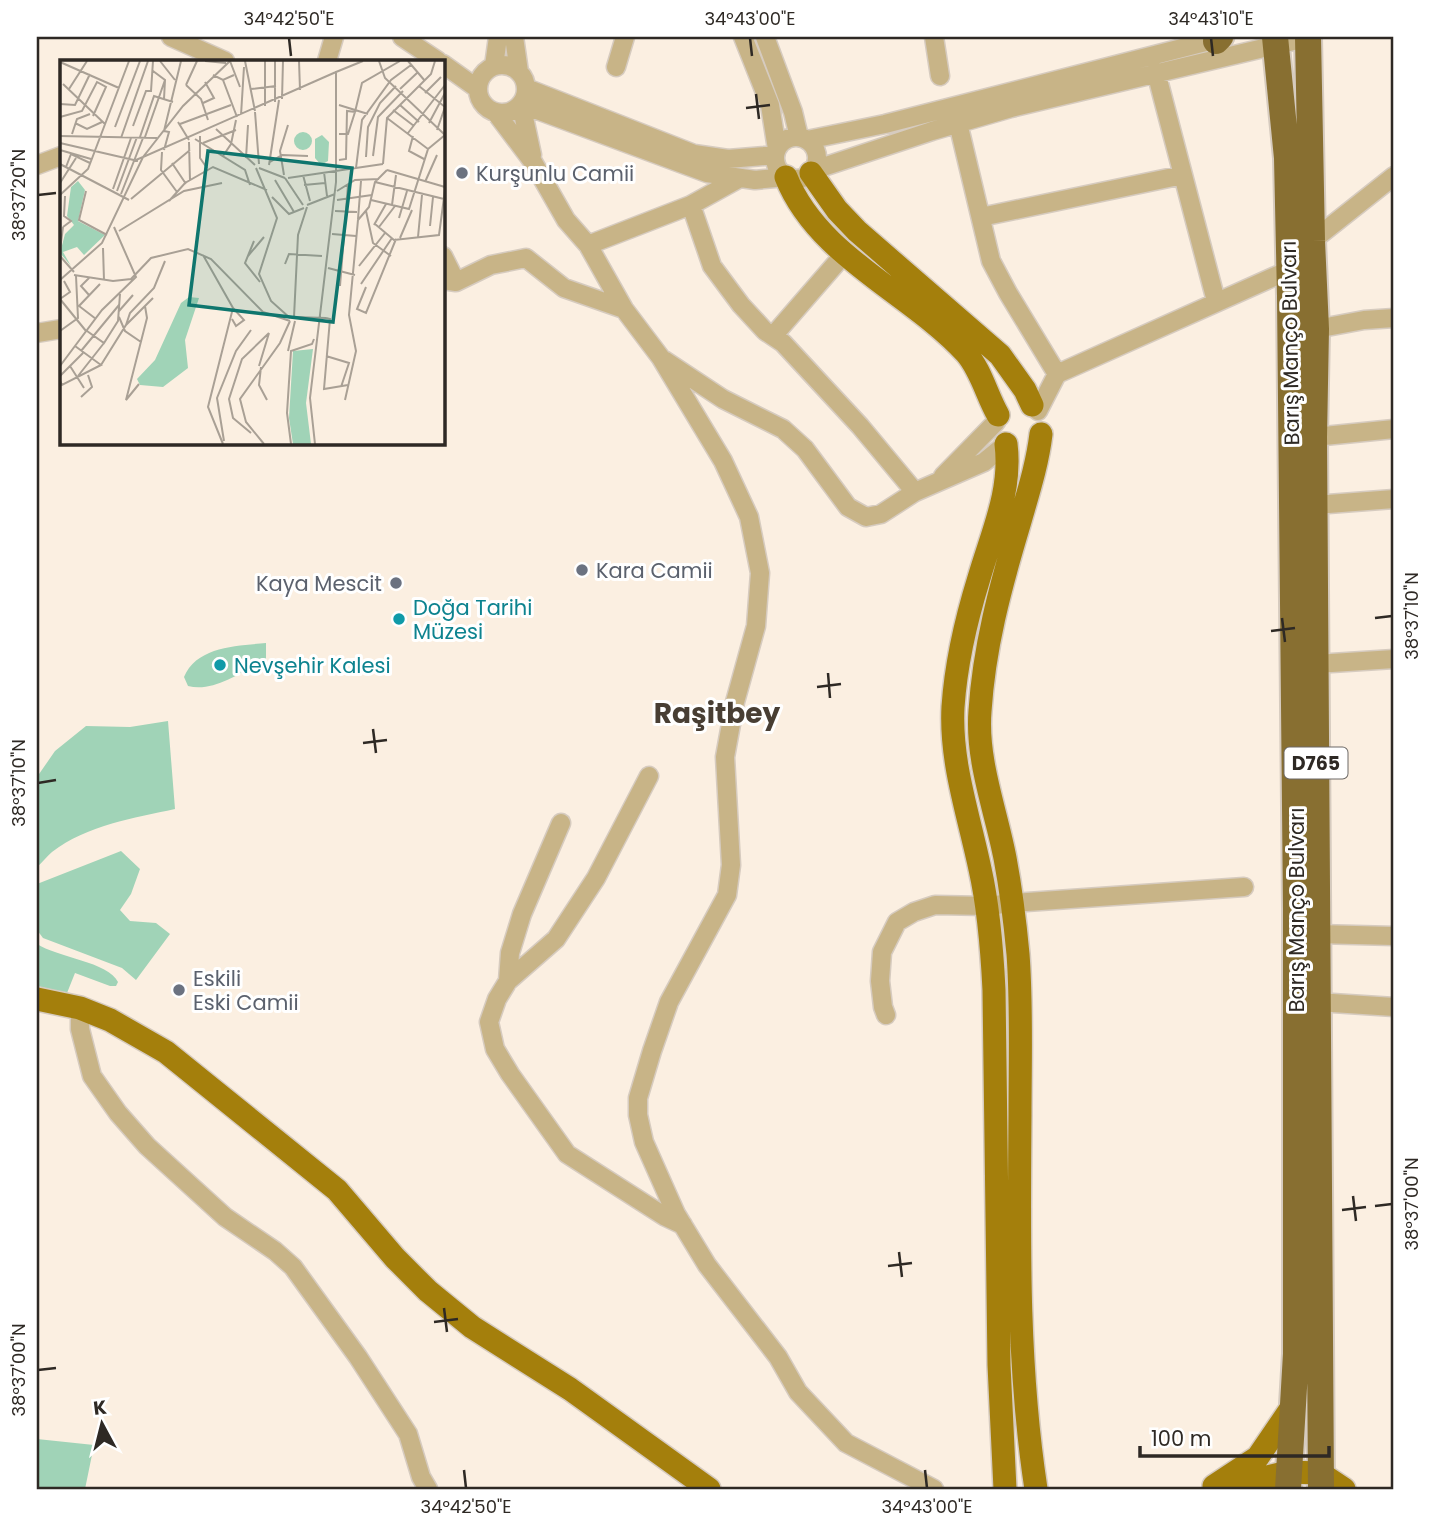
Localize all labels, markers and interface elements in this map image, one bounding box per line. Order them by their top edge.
text: 34°42'50"E [244,6,334,31]
text: 34°43'00"E [704,6,796,31]
text: 34°43'10"E [1168,6,1254,31]
inset map [60,60,444,444]
text: 38°37'20"N [6,149,31,241]
place label: Kurşunlu Camii [476,159,634,188]
marker: Kurşunlu Camii [454,165,470,181]
street label: Barış Manço Bulvarı [1274,240,1306,446]
place label: Kara Camii [596,556,713,585]
marker: Kara Camii [574,562,590,578]
place label: Kaya Mescit [256,569,382,598]
text: 38°37'10"N [1399,572,1424,660]
marker: Kaya Mescit [388,575,404,591]
place label: Doğa Tarihi Müzesi [413,593,532,646]
marker: Doğa Tarihi Müzesi [391,611,407,627]
place label: Nevşehir Kalesi [234,651,391,680]
marker: Nevşehir Kalesi [212,657,228,673]
district label: Raşitbey [654,694,781,733]
text: 38°37'10"N [6,739,31,827]
road number: D765 [1284,748,1348,778]
street label: Barış Manço Bulvarı [1282,808,1311,1012]
place label: Eskili Eski Camii [193,964,299,1017]
marker: Eskili Eski Camii [171,982,187,998]
text: 38°37'00"N [1399,1157,1424,1251]
text: 38°37'00"N [6,1323,31,1417]
north arrow [66,1390,136,1460]
text: K [92,1393,108,1422]
scale bar [1140,1414,1330,1458]
text: 100 m [1151,1424,1211,1453]
text: 34°42'50"E [421,1494,511,1519]
text: 34°43'00"E [881,1494,973,1519]

